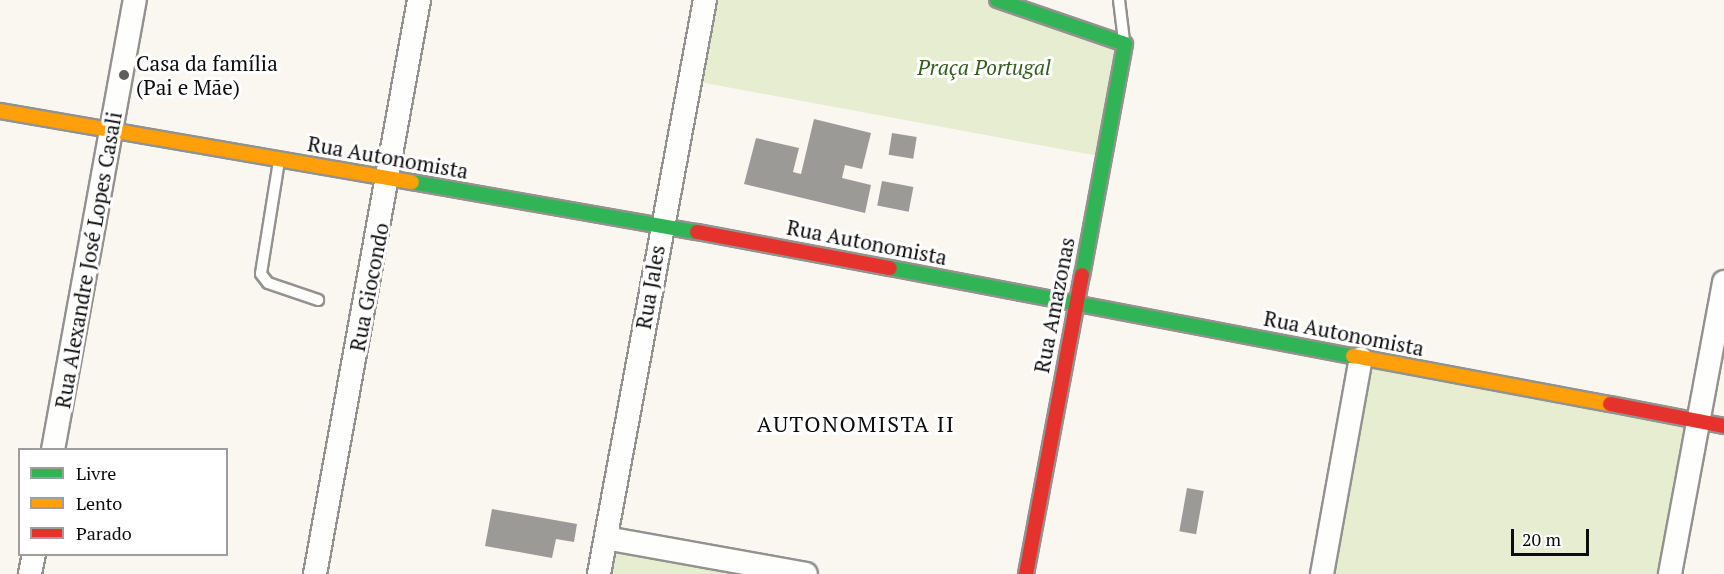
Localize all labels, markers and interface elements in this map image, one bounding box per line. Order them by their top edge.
place label: Casa da família (Pai e Mãe) [136,50,278,100]
park label: Praça Portugal [917,54,1051,80]
marker: Casa da família (Pai e Mãe) [117,68,131,82]
street label: Rua Alexandre José Lopes Casali [49,110,127,410]
street label: Rua Autonomista [306,130,470,184]
street label: Rua Autonomista [785,214,949,270]
street label: Rua Giocondo [344,221,394,353]
street label: Rua Amazonas [1028,235,1080,375]
street label: Rua Jales [630,243,670,331]
street label: Rua Autonomista [1262,305,1426,361]
district label: AUTONOMISTA II [757,411,955,437]
legend [18,448,228,556]
text: Livre [76,461,116,485]
text: Lento [76,491,122,515]
scale bar [1514,517,1592,555]
text: Parado [76,521,132,545]
text: 20 m [1522,527,1561,551]

